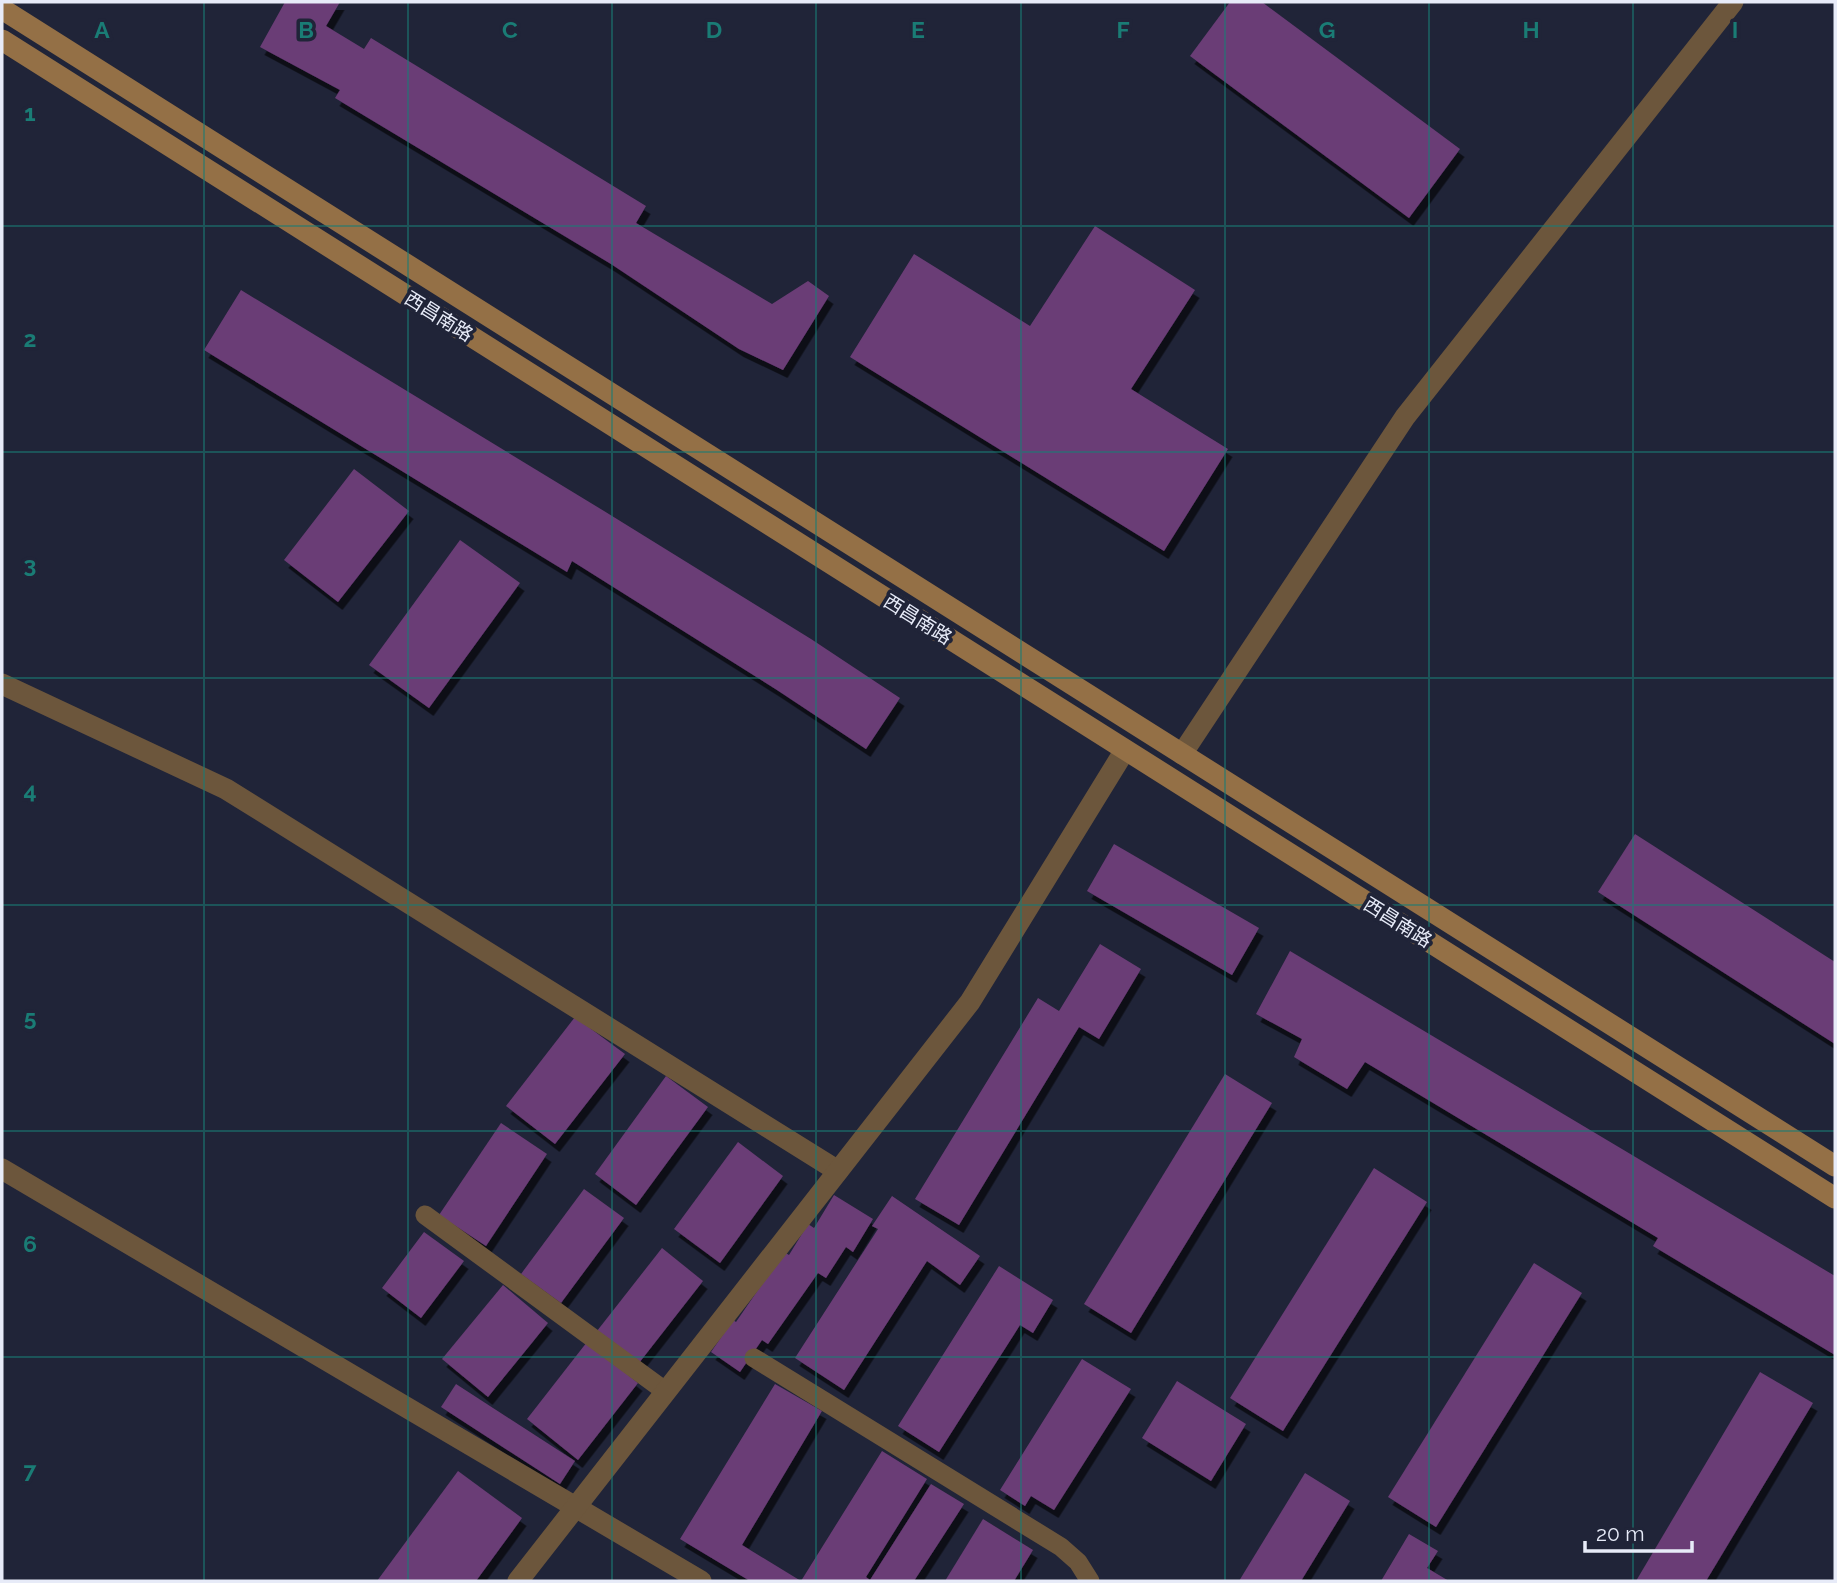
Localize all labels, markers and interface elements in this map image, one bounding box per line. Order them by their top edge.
text: A [94,16,110,43]
text: B [298,16,314,43]
text: C [502,16,518,43]
text: D [706,16,722,43]
text: E [911,16,925,43]
text: F [1116,16,1130,43]
text: G [1319,16,1335,43]
text: H [1522,16,1540,43]
text: I [1732,16,1738,43]
text: 1 [24,99,36,126]
street label: 西昌南路 [401,287,477,345]
text: 2 [24,325,36,352]
text: 3 [24,551,36,578]
street label: 西昌南路 [880,590,956,648]
text: 4 [23,777,37,804]
street label: 西昌南路 [1360,893,1436,951]
text: 5 [24,1004,37,1031]
text: 6 [23,1230,37,1257]
text: 7 [24,1456,37,1483]
scale bar [1585,1510,1692,1554]
text: 20 m [1596,1521,1644,1546]

